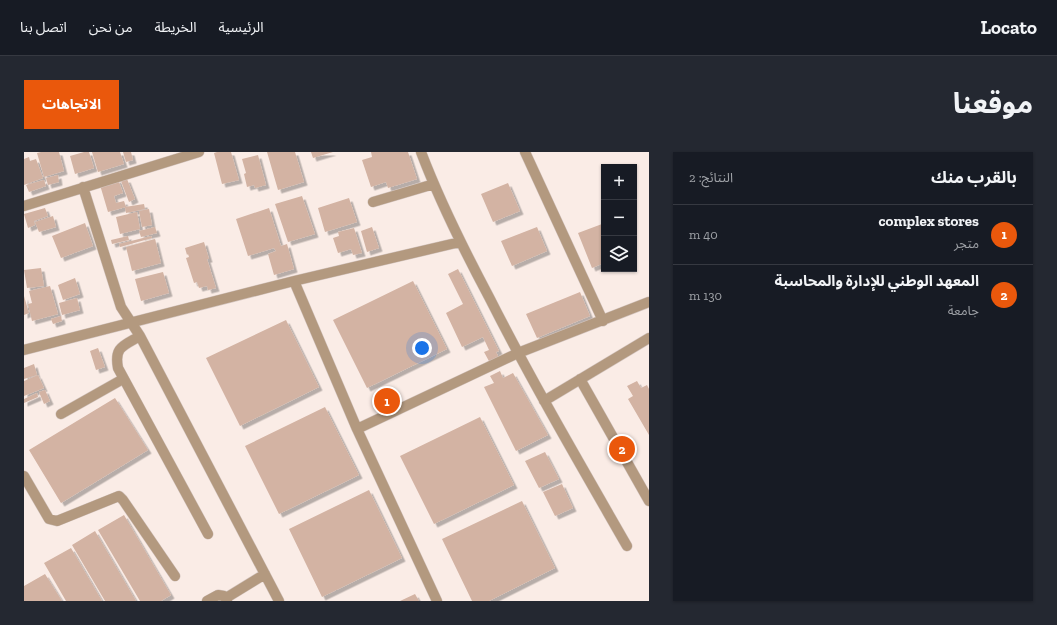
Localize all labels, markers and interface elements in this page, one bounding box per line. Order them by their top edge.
text: Locato [980,16,1037,39]
text: اتصل بنا [20,19,67,36]
text: من نحن [89,19,133,36]
text: الخريطة [155,19,196,36]
text: الرئيسية [218,19,263,36]
button: الاتجاهات [24,80,119,129]
text: موقعنا [953,87,1033,120]
map controls [601,164,637,272]
button: + [601,164,637,200]
text: بالقرب منك [931,167,1017,187]
text: النتائج: 2 [689,170,733,185]
button: − [601,200,637,236]
text: complex stores [879,212,979,230]
text: 40 m [689,227,718,242]
text: 1 [1001,227,1007,242]
button: layers [601,236,637,272]
text: متجر [954,236,979,251]
text: المعهد الوطني للإدارة والمحاسبة [775,272,979,290]
text: 130 m [689,288,722,303]
text: 2 [1001,288,1008,303]
text: جامعة [948,303,979,318]
your location [412,338,432,358]
pin: 1 [374,386,400,416]
pin: 2 [609,434,635,464]

